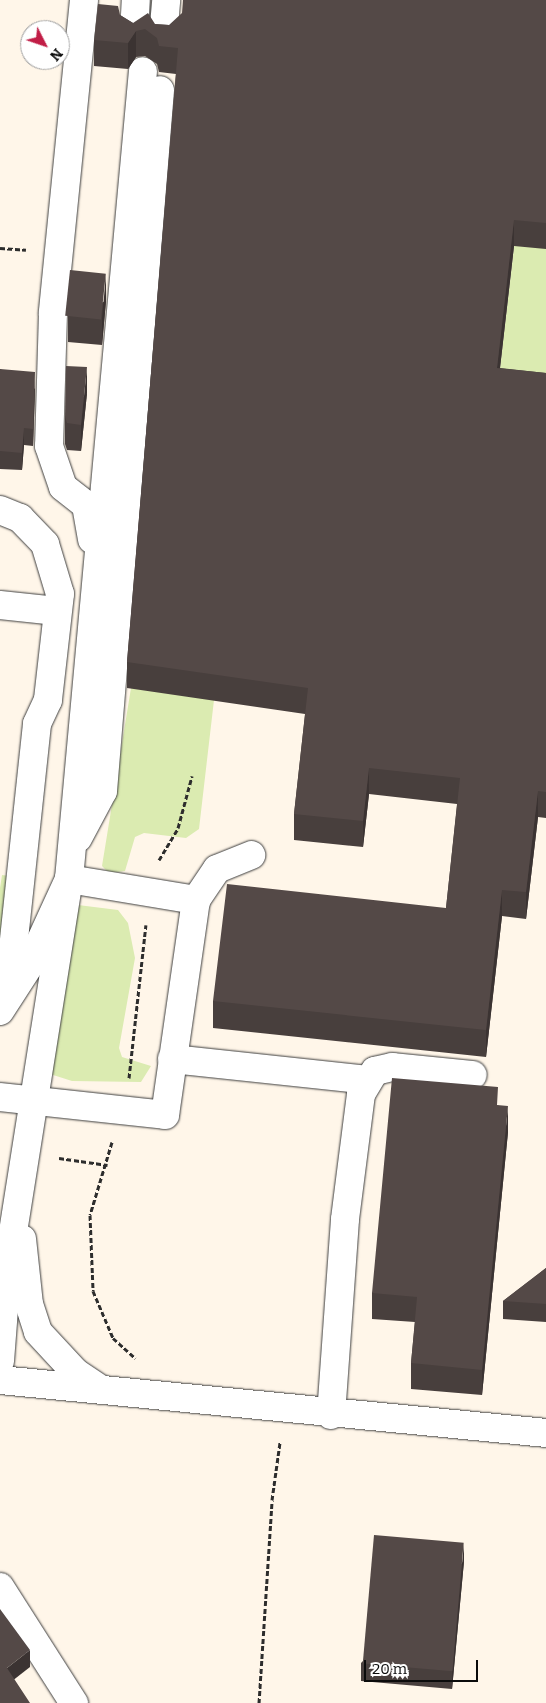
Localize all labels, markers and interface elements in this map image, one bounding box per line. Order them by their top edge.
north arrow [20,20,70,70]
text: N [46,45,66,64]
scale bar [366,1650,480,1682]
text: 20 m [372,1660,407,1678]

